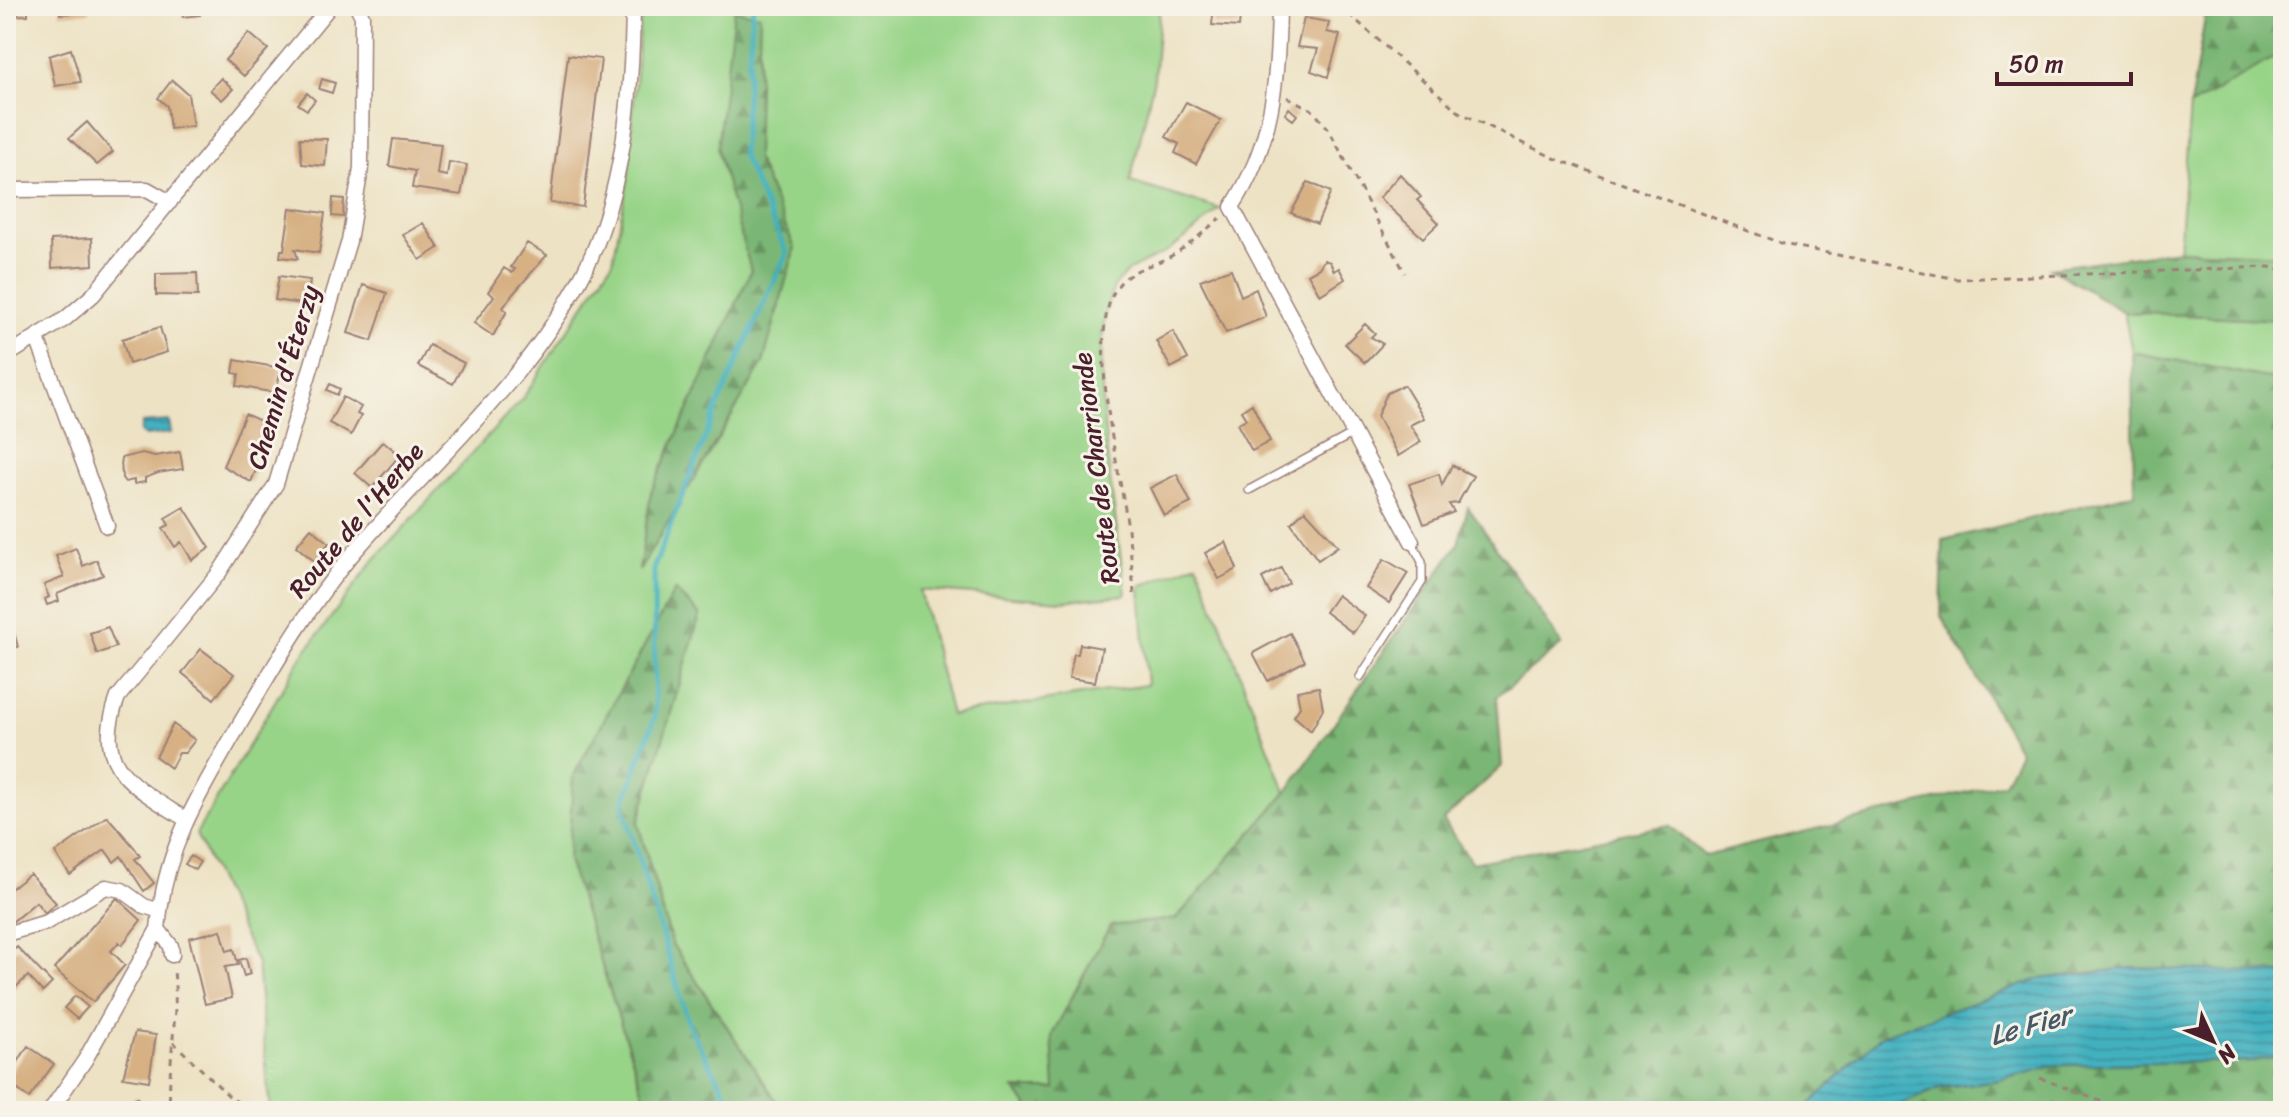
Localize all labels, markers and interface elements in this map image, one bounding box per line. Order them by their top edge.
scale bar [1997,36,2131,86]
text: 50 m [2009,43,2064,85]
street label: Chemin d'Éterzy [233,279,333,475]
street label: Route de Charrionde [1059,349,1133,587]
street label: Route de l'Herbe [276,431,436,609]
water label: Le Fier [1984,989,2082,1060]
north arrow [2173,1001,2253,1081]
text: N [2207,1035,2247,1074]

